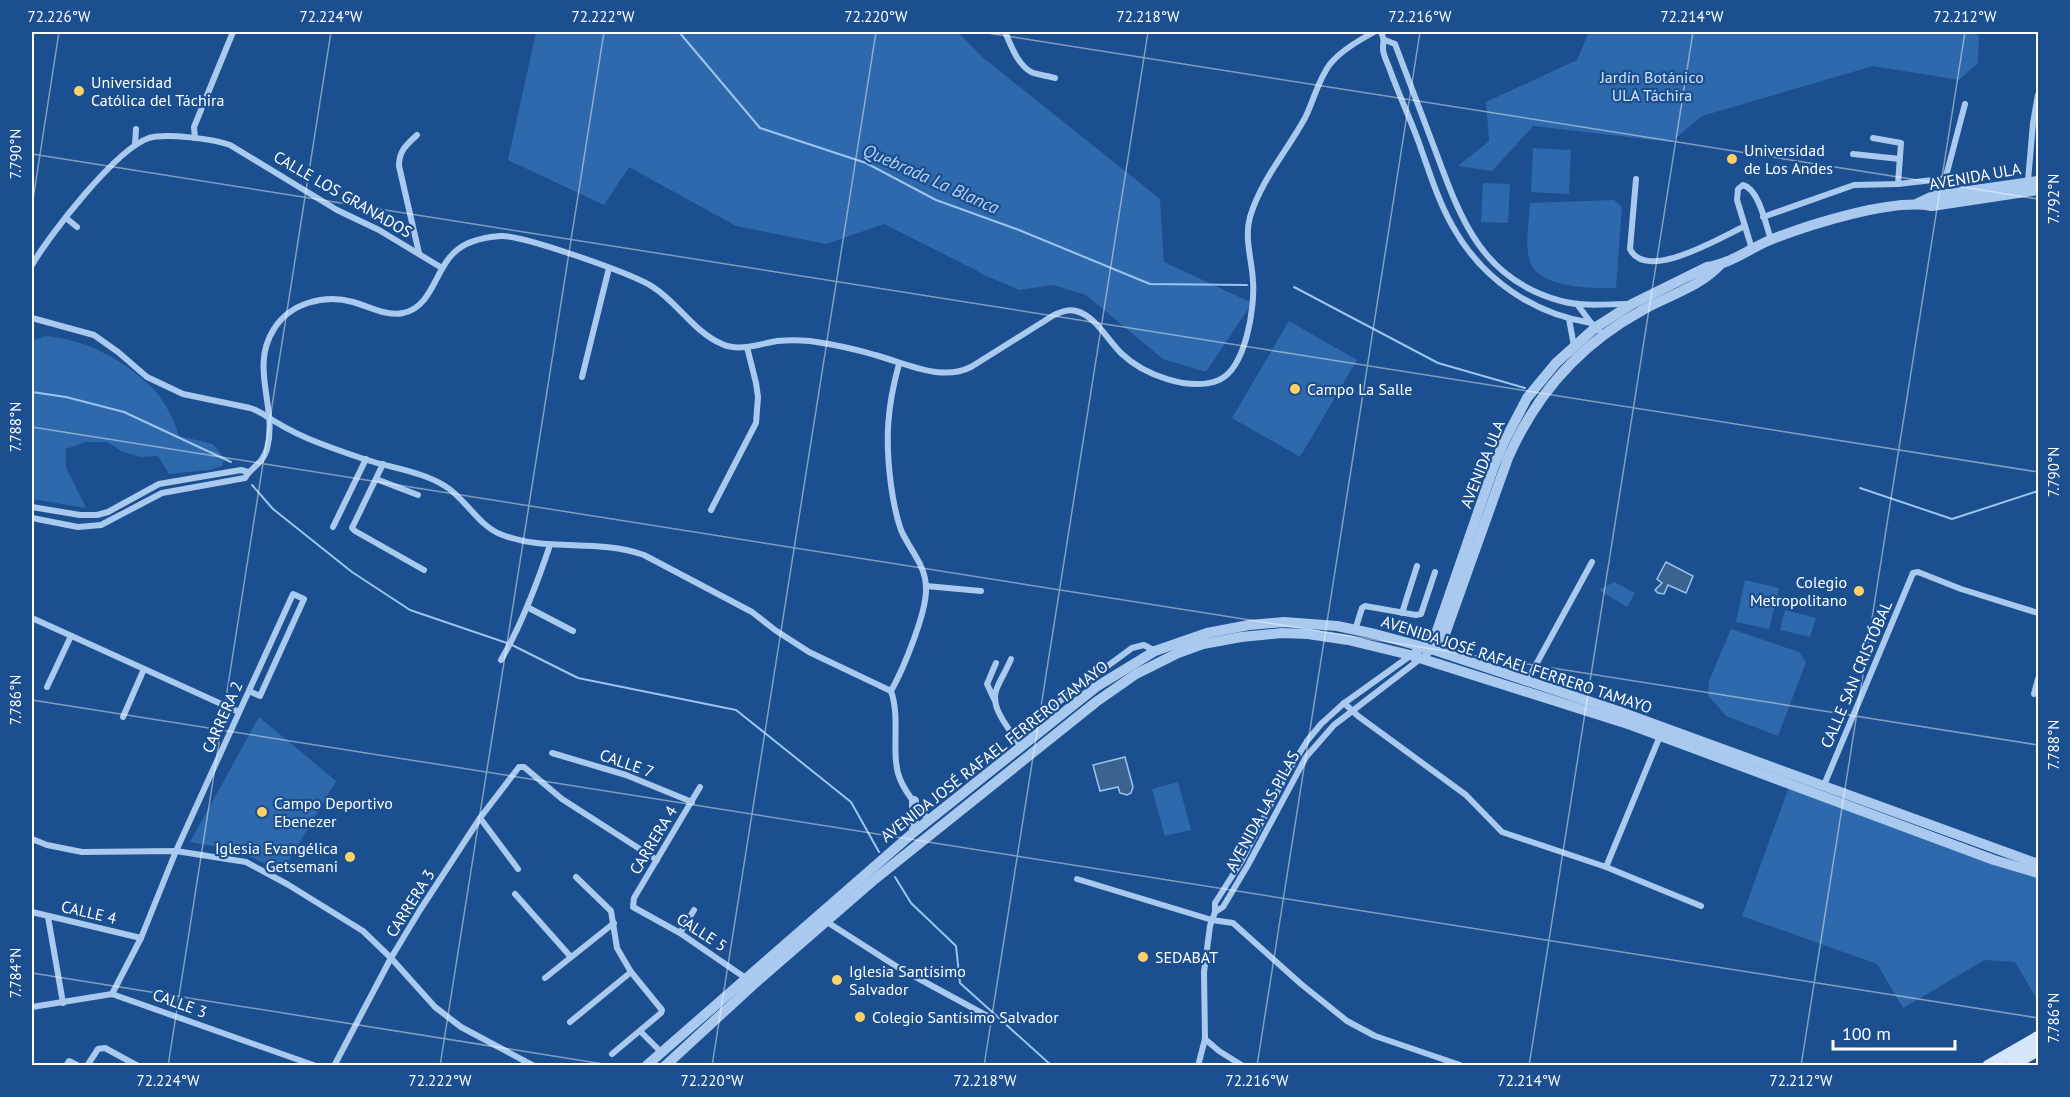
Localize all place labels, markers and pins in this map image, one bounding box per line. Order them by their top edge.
place label: Universidad Católica del Táchira [91,72,224,110]
marker: Universidad Católica del Táchira [72,84,86,98]
place label: Universidad de Los Andes [1744,140,1833,178]
marker: Universidad de Los Andes [1725,152,1739,166]
place label: Campo La Salle [1307,379,1412,399]
marker: Campo La Salle [1288,382,1302,396]
place label: Colegio Metropolitano [1750,572,1847,610]
marker: Colegio Metropolitano [1852,584,1866,598]
place label: Campo Deportivo Ebenezer [274,793,393,831]
marker: Campo Deportivo Ebenezer [255,805,269,819]
place label: Iglesia Evangélica Getsemani [215,838,338,876]
marker: Iglesia Evangélica Getsemani [343,850,357,864]
place label: SEDABAT [1155,947,1218,967]
marker: SEDABAT [1136,950,1150,964]
place label: Iglesia Santísimo Salvador [849,961,966,999]
marker: Iglesia Santísimo Salvador [830,973,844,987]
place label: Colegio Santísimo Salvador [872,1007,1059,1027]
marker: Colegio Santísimo Salvador [853,1010,867,1024]

